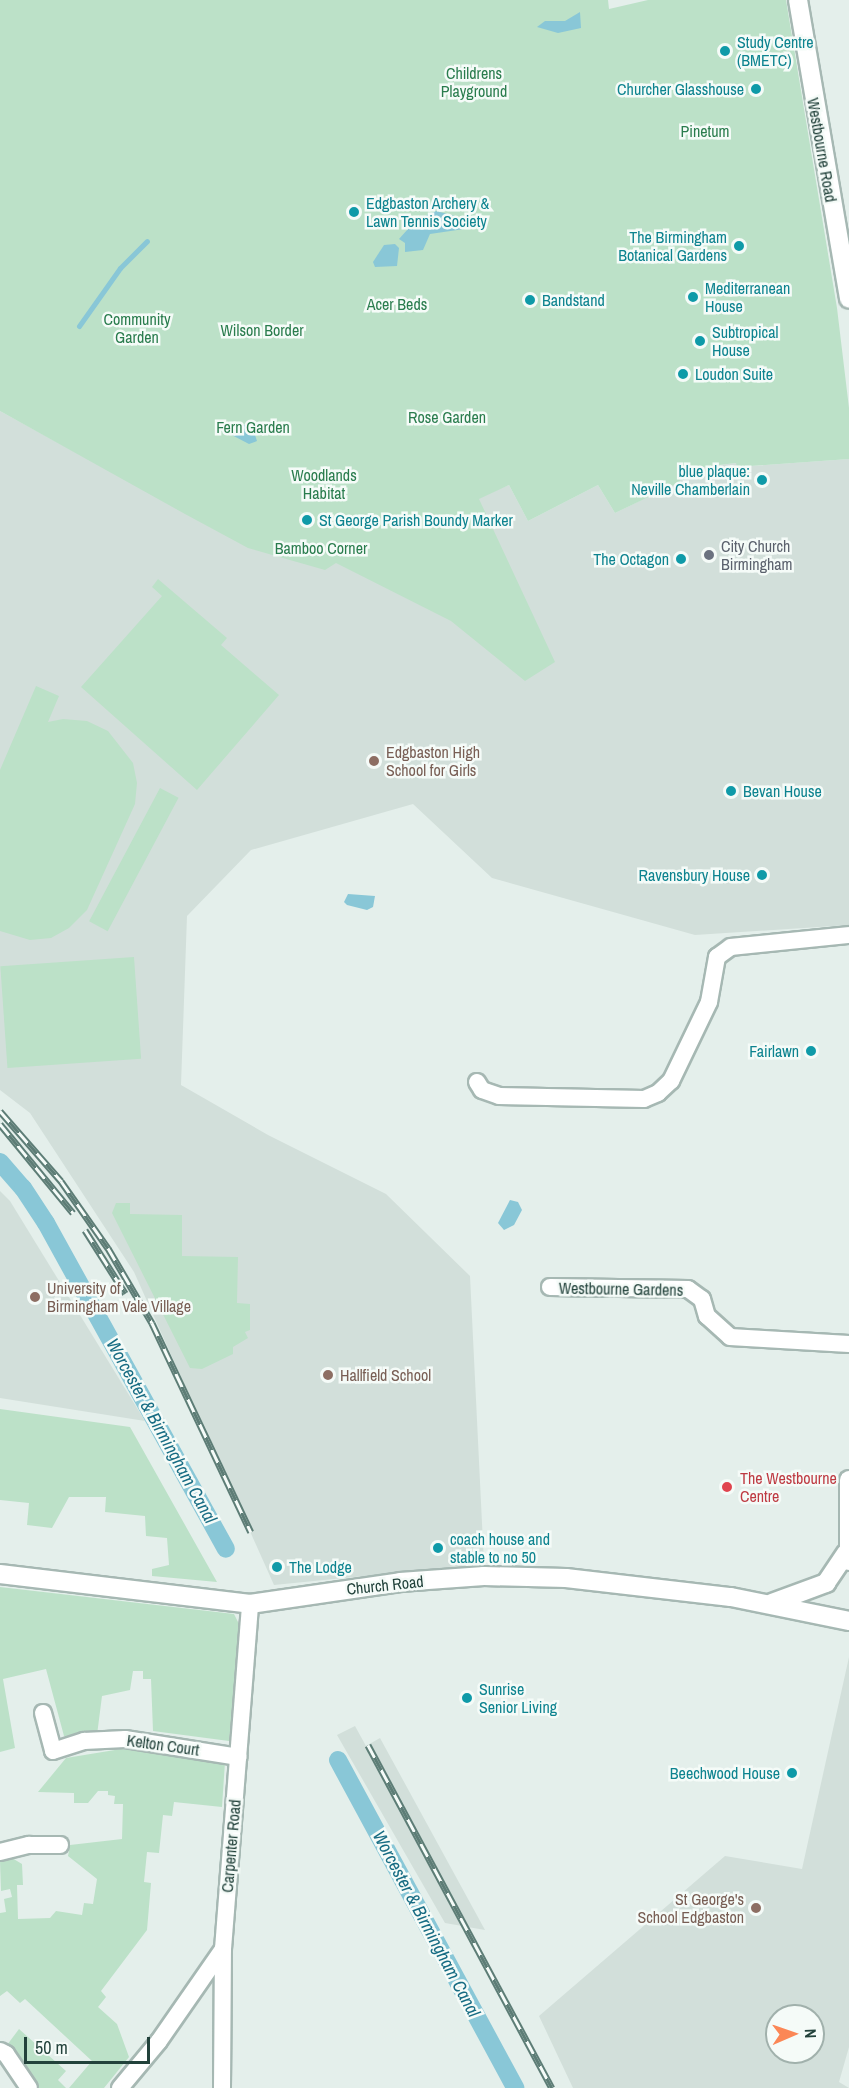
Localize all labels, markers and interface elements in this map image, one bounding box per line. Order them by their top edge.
place label: Study Centre (BMETC) [737,32,814,70]
marker: Study Centre (BMETC) [718,44,732,58]
park label: Childrens Playground [441,63,507,101]
place label: Churcher Glasshouse [617,79,744,99]
marker: Churcher Glasshouse [749,82,763,96]
street label: Westbourne Road [803,96,841,204]
park label: Pinetum [681,121,729,141]
place label: Edgbaston Archery & Lawn Tennis Society [366,193,490,231]
marker: Edgbaston Archery & Lawn Tennis Society [347,205,361,219]
place label: The Birmingham Botanical Gardens [618,227,727,265]
marker: The Birmingham Botanical Gardens [732,239,746,253]
place label: Mediterranean House [705,278,790,316]
place label: Bandstand [542,290,605,310]
marker: Mediterranean House [686,290,700,304]
marker: Bandstand [523,293,537,307]
park label: Acer Beds [367,294,427,314]
park label: Community Garden [103,309,171,347]
park label: Wilson Border [220,320,304,340]
place label: Subtropical House [712,322,778,360]
marker: Subtropical House [693,334,707,348]
place label: Loudon Suite [695,364,773,384]
marker: Loudon Suite [676,367,690,381]
park label: Rose Garden [408,407,486,427]
park label: Fern Garden [216,417,290,437]
place label: blue plaque: Neville Chamberlain [631,461,750,499]
park label: Woodlands Habitat [291,465,357,503]
marker: blue plaque: Neville Chamberlain [755,473,769,487]
place label: St George Parish Boundy Marker [319,510,513,530]
marker: St George Parish Boundy Marker [300,513,314,527]
place label: City Church Birmingham [721,536,792,574]
park label: Bamboo Corner [275,538,367,558]
marker: City Church Birmingham [702,548,716,562]
place label: The Octagon [593,549,669,569]
marker: The Octagon [674,552,688,566]
place label: Edgbaston High School for Girls [386,742,480,780]
marker: Edgbaston High School for Girls [367,754,381,768]
place label: Bevan House [743,781,822,801]
marker: Bevan House [724,784,738,798]
place label: Ravensbury House [638,865,750,885]
marker: Ravensbury House [755,868,769,882]
place label: Fairlawn [749,1041,799,1061]
marker: Fairlawn [804,1044,818,1058]
place label: University of Birmingham Vale Village [47,1278,191,1316]
street label: Westbourne Gardens [559,1278,683,1300]
marker: University of Birmingham Vale Village [28,1290,42,1304]
water label: Worcester & Birmingham Canal [101,1335,221,1527]
place label: Hallfield School [340,1365,431,1385]
marker: Hallfield School [321,1368,335,1382]
place label: The Westbourne Centre [740,1468,837,1506]
marker: The Westbourne Centre [718,1478,736,1496]
place label: coach house and stable to no 50 [450,1529,550,1567]
marker: coach house and stable to no 50 [431,1541,445,1555]
place label: The Lodge [289,1557,352,1577]
marker: The Lodge [270,1560,284,1574]
street label: Church Road [346,1571,424,1599]
place label: Sunrise Senior Living [479,1679,557,1717]
marker: Sunrise Senior Living [460,1691,474,1705]
street label: Kelton Court [126,1730,200,1760]
place label: Beechwood House [670,1763,780,1783]
marker: Beechwood House [785,1766,799,1780]
street label: Carpenter Road [217,1799,245,1893]
water label: Worcester & Birmingham Canal [368,1827,484,2021]
place label: St George's School Edgbaston [638,1889,744,1927]
marker: St George's School Edgbaston [749,1901,763,1915]
north arrow [765,2004,825,2064]
scale bar [27,2025,153,2063]
text: N [800,2028,822,2039]
text: 50 m [35,2035,68,2060]

